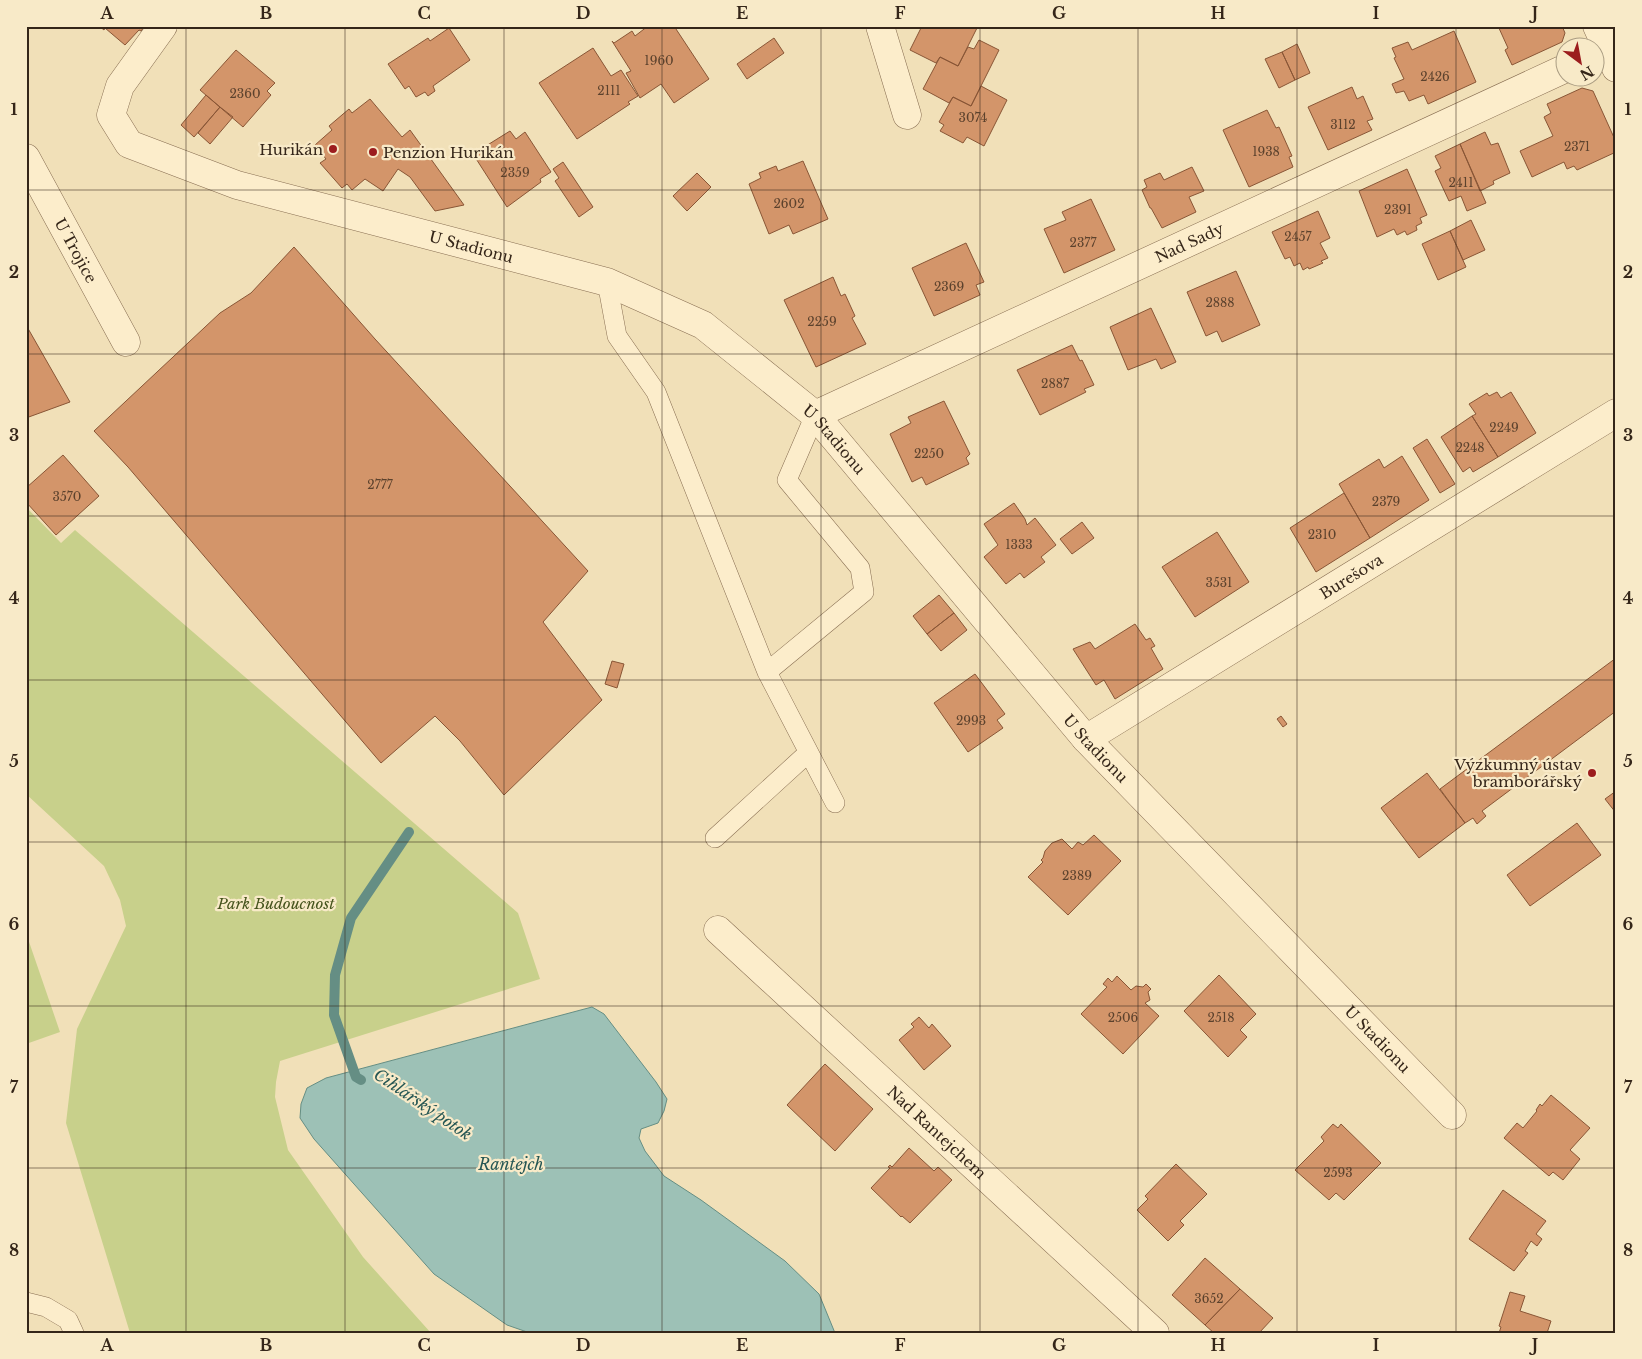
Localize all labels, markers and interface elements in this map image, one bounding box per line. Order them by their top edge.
text: A [100,3,115,23]
text: B [260,3,273,23]
text: C [417,3,431,23]
text: D [576,3,590,23]
text: E [736,3,748,23]
text: F [894,3,906,23]
text: G [1052,3,1066,23]
text: H [1210,3,1226,23]
text: I [1373,3,1380,23]
text: J [1529,3,1538,23]
north arrow [1554,38,1604,88]
house number: 1960 [644,53,674,68]
text: N [1577,62,1597,84]
house number: 2426 [1420,69,1450,84]
house number: 2111 [597,83,621,98]
house number: 2360 [229,86,261,101]
text: 1 [11,99,18,119]
text: 1 [1625,99,1632,119]
house number: 3074 [959,110,987,125]
house number: 3112 [1330,117,1356,132]
house number: 2371 [1564,139,1590,154]
place label: Hurikán [259,140,323,159]
marker: Hurikán [327,143,339,155]
place label: Penzion Hurikán [383,143,514,162]
house number: 1938 [1252,144,1280,159]
marker: Penzion Hurikán [367,146,379,158]
house number: 2359 [500,165,530,180]
house number: 2411 [1448,175,1474,190]
house number: 2602 [773,196,805,211]
house number: 2391 [1384,202,1412,217]
street label: U Trojice [51,215,101,286]
street label: Nad Sady [1152,218,1227,266]
street label: U Stadionu [427,226,515,267]
house number: 2457 [1284,229,1313,244]
house number: 2377 [1070,235,1097,250]
text: 2 [9,262,19,282]
text: 2 [1623,262,1633,282]
house number: 2369 [934,279,964,294]
house number: 2888 [1205,295,1235,310]
house number: 2259 [807,314,837,329]
house number: 2887 [1041,376,1070,391]
street label: U Stadionu [799,400,870,478]
house number: 2249 [1489,420,1519,435]
text: 3 [9,425,19,445]
text: 3 [1623,425,1633,445]
house number: 2248 [1455,440,1485,455]
house number: 2250 [914,446,944,461]
house number: 2777 [367,477,394,492]
house number: 3570 [53,489,81,504]
house number: 2379 [1372,494,1400,509]
house number: 2310 [1308,527,1336,542]
house number: 1333 [1005,537,1033,552]
street label: Burešova [1316,549,1387,603]
house number: 3531 [1206,575,1232,590]
text: 4 [9,588,19,608]
text: 4 [1623,588,1633,608]
street label: U Stadionu [1060,710,1132,786]
house number: 2993 [956,713,986,728]
text: 5 [9,751,19,771]
text: 5 [1623,751,1633,771]
place label: Výzkumný ústav bramborářský [1453,755,1582,791]
marker: Výzkumný ústav bramborářský [1586,767,1598,779]
house number: 2389 [1062,868,1092,883]
park label: Park Budoucnost [216,894,335,913]
text: 6 [9,914,20,934]
text: 6 [1623,914,1634,934]
street label: U Stadionu [1341,1001,1415,1076]
house number: 2506 [1108,1010,1139,1025]
house number: 2518 [1208,1010,1234,1025]
water label: Cihlářský potok [370,1064,476,1144]
text: 7 [10,1077,19,1097]
text: 7 [1624,1077,1633,1097]
street label: Nad Rantejchem [884,1082,991,1182]
water label: Rantejch [477,1154,544,1174]
house number: 2593 [1323,1165,1353,1180]
text: 8 [9,1240,19,1260]
text: 8 [1623,1240,1633,1260]
house number: 3652 [1194,1291,1224,1306]
text: A [100,1335,115,1355]
text: B [260,1335,273,1355]
text: C [417,1335,431,1355]
text: D [576,1335,590,1355]
text: E [736,1335,748,1355]
text: F [894,1335,906,1355]
text: G [1052,1335,1066,1355]
text: H [1210,1335,1226,1355]
text: I [1373,1335,1380,1355]
text: J [1529,1335,1538,1355]

